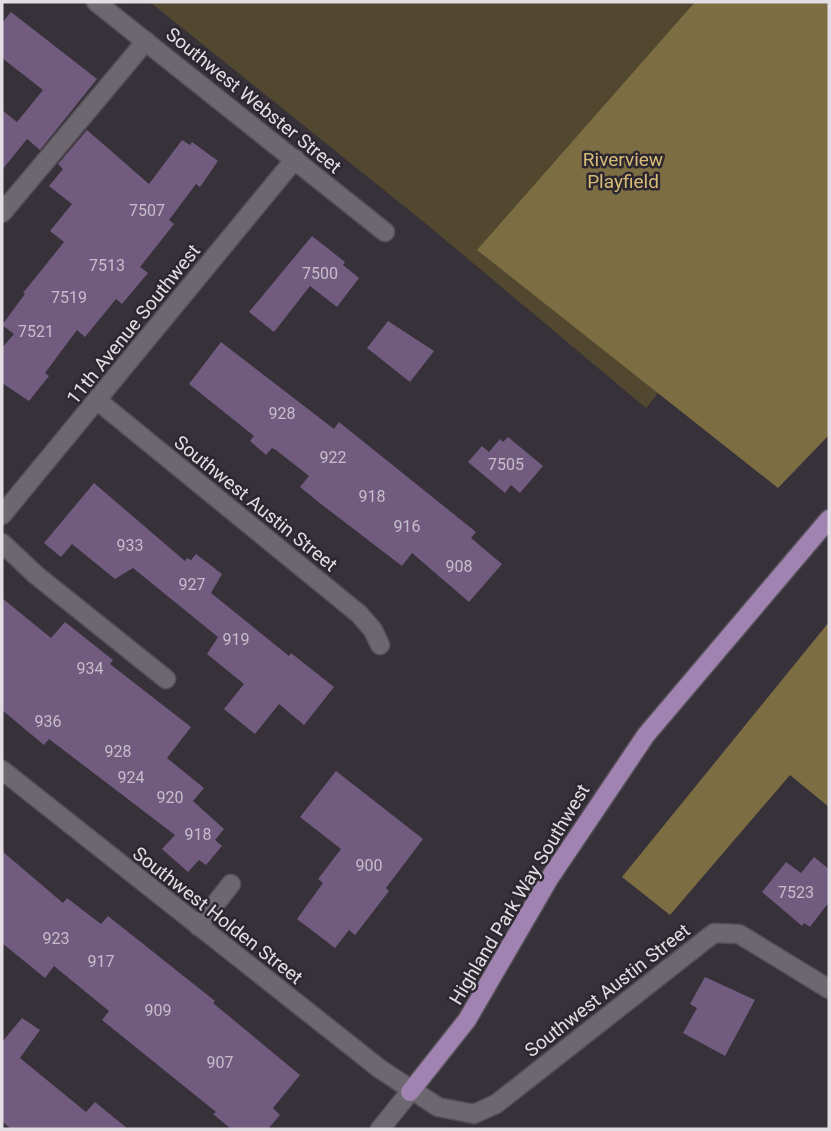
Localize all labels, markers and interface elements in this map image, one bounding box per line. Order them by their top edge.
street label: Southwest Webster Street [161,23,346,178]
park label: Riverview Playfield [583,148,663,193]
house number: 7507 [129,201,165,220]
street label: 11th Avenue Southwest [62,240,205,409]
house number: 7513 [89,256,125,275]
house number: 7500 [302,264,338,283]
house number: 7519 [51,288,87,307]
house number: 7521 [18,322,54,341]
house number: 928 [269,404,295,423]
street label: Southwest Austin Street [170,431,342,576]
house number: 922 [320,448,346,467]
house number: 7505 [488,455,524,474]
house number: 918 [359,487,385,506]
house number: 916 [394,517,420,536]
house number: 933 [117,536,143,555]
house number: 908 [446,557,472,576]
house number: 927 [179,575,205,594]
house number: 919 [223,630,249,649]
house number: 934 [77,659,103,678]
house number: 936 [35,712,61,731]
house number: 928 [105,742,131,761]
house number: 924 [118,768,144,787]
street label: Highland Park Way Southwest [444,780,595,1009]
house number: 920 [157,788,183,807]
house number: 918 [185,825,211,844]
street label: Southwest Holden Street [128,842,307,989]
house number: 900 [356,856,382,875]
house number: 7523 [778,883,814,902]
street label: Southwest Austin Street [520,919,694,1062]
house number: 923 [43,929,69,948]
house number: 917 [88,952,114,971]
house number: 909 [145,1001,171,1020]
house number: 907 [207,1053,233,1072]

